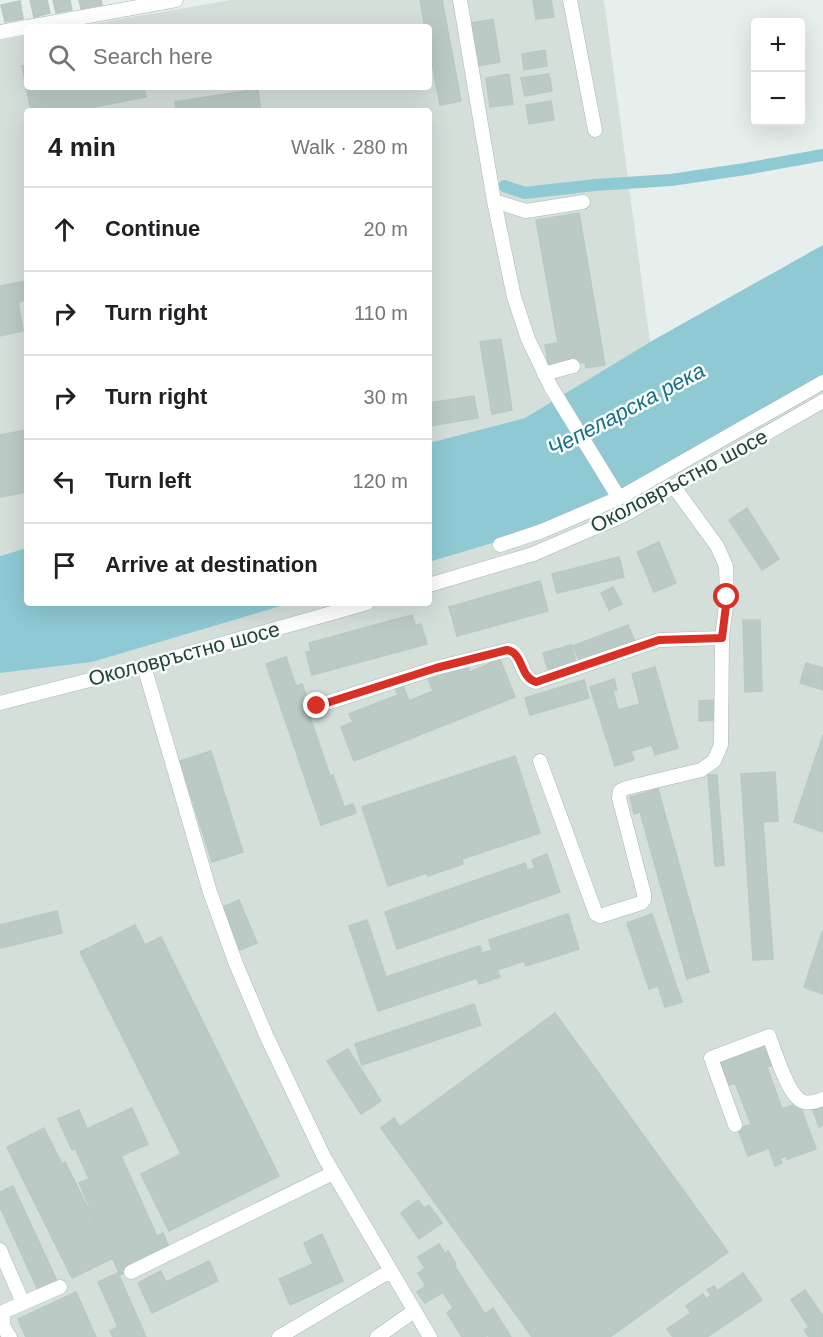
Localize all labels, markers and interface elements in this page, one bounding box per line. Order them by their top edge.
map controls [751,18,805,126]
button: + [751,18,805,72]
search box [24,24,432,90]
icon: search [45,41,78,74]
text: Search here [93,44,213,69]
button: − [751,72,805,126]
text: 4 min [48,132,116,162]
text: Walk · 280 m [291,136,408,158]
icon: ahead [48,213,81,246]
text: Continue [105,216,200,241]
text: 20 m [364,218,408,240]
icon: right [48,297,81,330]
text: Turn right [105,300,207,325]
text: 110 m [354,302,408,324]
water label: Чепеларска река [543,357,709,461]
icon: right [48,381,81,414]
text: Turn right [105,384,207,409]
text: 30 m [364,386,408,408]
street label: Околовръстно шосе [586,424,771,537]
icon: left [48,465,81,498]
text: Turn left [105,468,191,493]
text: 120 m [352,470,408,492]
icon: arrive [48,549,81,582]
text: Arrive at destination [105,552,318,577]
route start [713,583,739,609]
street label: Околовръстно шосе [86,617,282,690]
route end [303,692,329,718]

